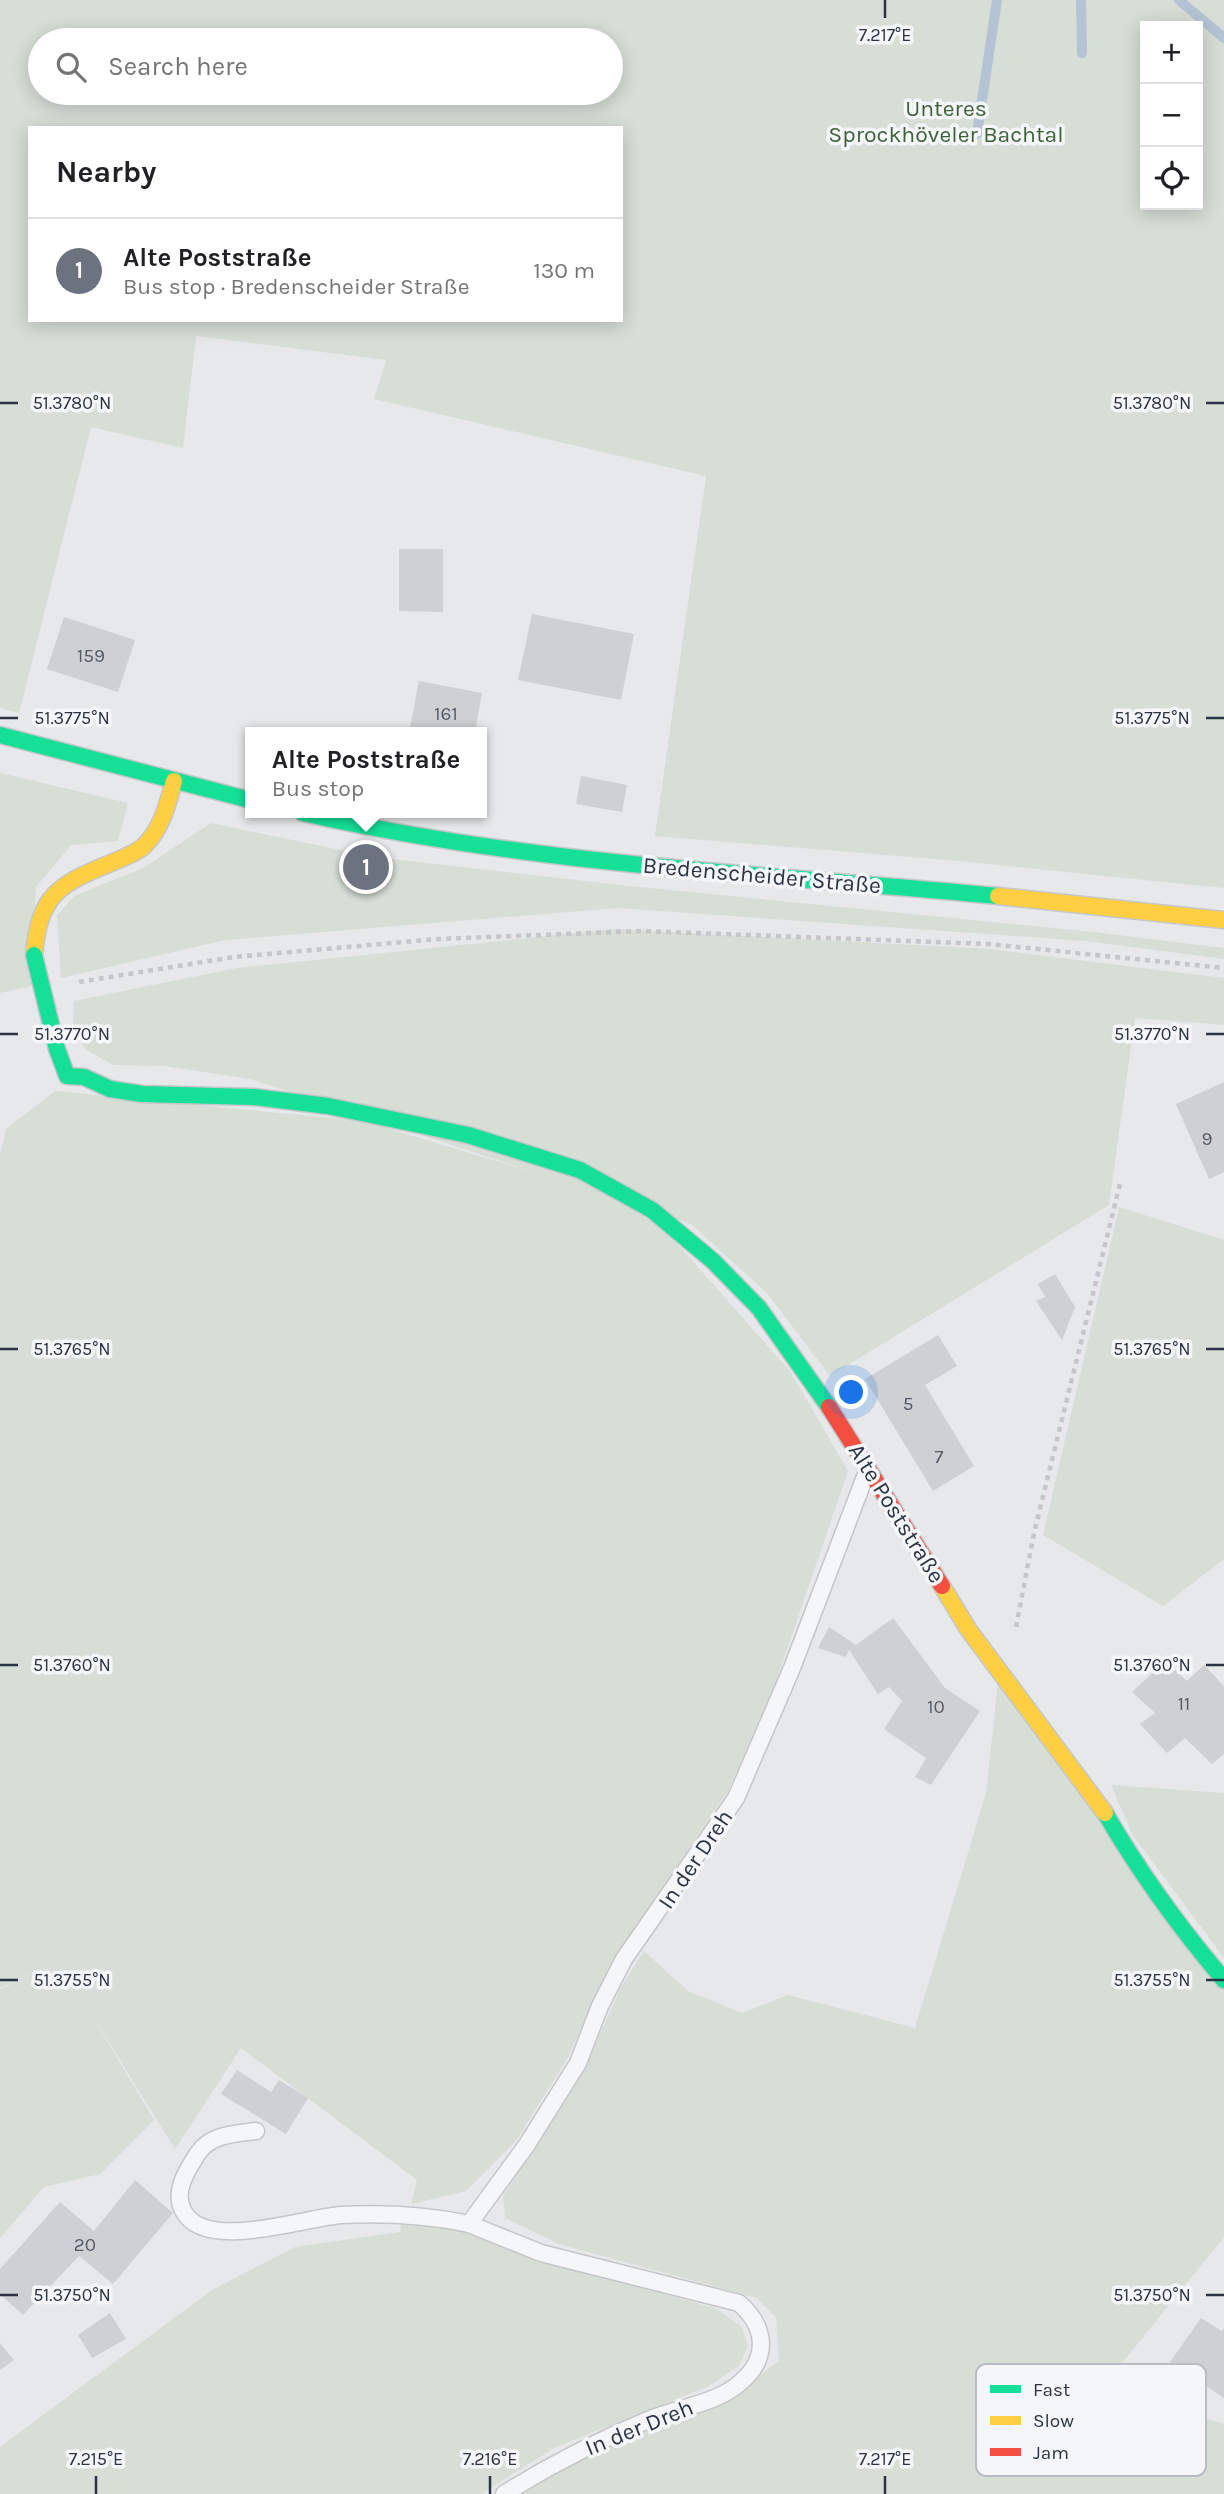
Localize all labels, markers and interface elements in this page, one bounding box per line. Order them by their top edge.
map controls [1140,21,1203,210]
button: + [1140,21,1203,84]
text: 7.217°E [859,24,911,46]
search box [28,28,623,105]
icon: search [52,48,90,86]
text: Search here [108,51,248,82]
button: − [1140,84,1203,147]
park label: Unteres Sprockhöveler Bachtal [828,95,1064,148]
button: locate [1140,147,1203,210]
text: Nearby [56,154,156,190]
text: Alte Poststraße [123,242,312,273]
text: 1 [75,257,83,284]
text: 130 m [533,257,595,284]
text: Bus stop · Bredenscheider Straße [123,273,469,300]
text: 51.3780°N [33,392,111,414]
text: 51.3780°N [1113,392,1191,414]
house number: 159 [77,645,105,667]
house number: 161 [434,703,458,725]
text: 51.3775°N [34,707,110,729]
text: 51.3775°N [1114,707,1190,729]
popup [245,727,487,818]
text: Alte Poststraße [272,744,460,775]
text: Bus stop [272,775,364,802]
pin: 1 [343,841,389,893]
street label: Bredenscheider Straße [642,852,882,899]
text: 51.3770°N [34,1023,110,1045]
text: 51.3770°N [1114,1023,1190,1045]
house number: 9 [1201,1128,1213,1150]
text: 51.3765°N [33,1338,111,1360]
text: 51.3765°N [1113,1338,1191,1360]
your location [834,1375,868,1409]
house number: 5 [903,1393,913,1415]
street label: Alte Poststraße [843,1439,950,1588]
house number: 7 [935,1446,944,1468]
text: 51.3760°N [33,1654,111,1676]
text: 51.3760°N [1113,1654,1191,1676]
house number: 11 [1178,1693,1190,1715]
house number: 10 [927,1696,945,1718]
street label: In der Dreh [652,1804,739,1914]
text: 51.3755°N [33,1969,111,1991]
text: 51.3755°N [1113,1969,1191,1991]
house number: 20 [74,2234,96,2256]
text: 51.3750°N [33,2284,111,2306]
text: 51.3750°N [1113,2284,1191,2306]
legend [976,2364,1206,2476]
text: Fast [1033,2379,1070,2401]
street label: In der Dreh [581,2394,697,2461]
text: Slow [1033,2410,1074,2432]
text: Jam [1033,2442,1069,2464]
text: 7.215°E [69,2448,123,2470]
text: 7.216°E [463,2448,517,2470]
text: 7.217°E [859,2448,911,2470]

